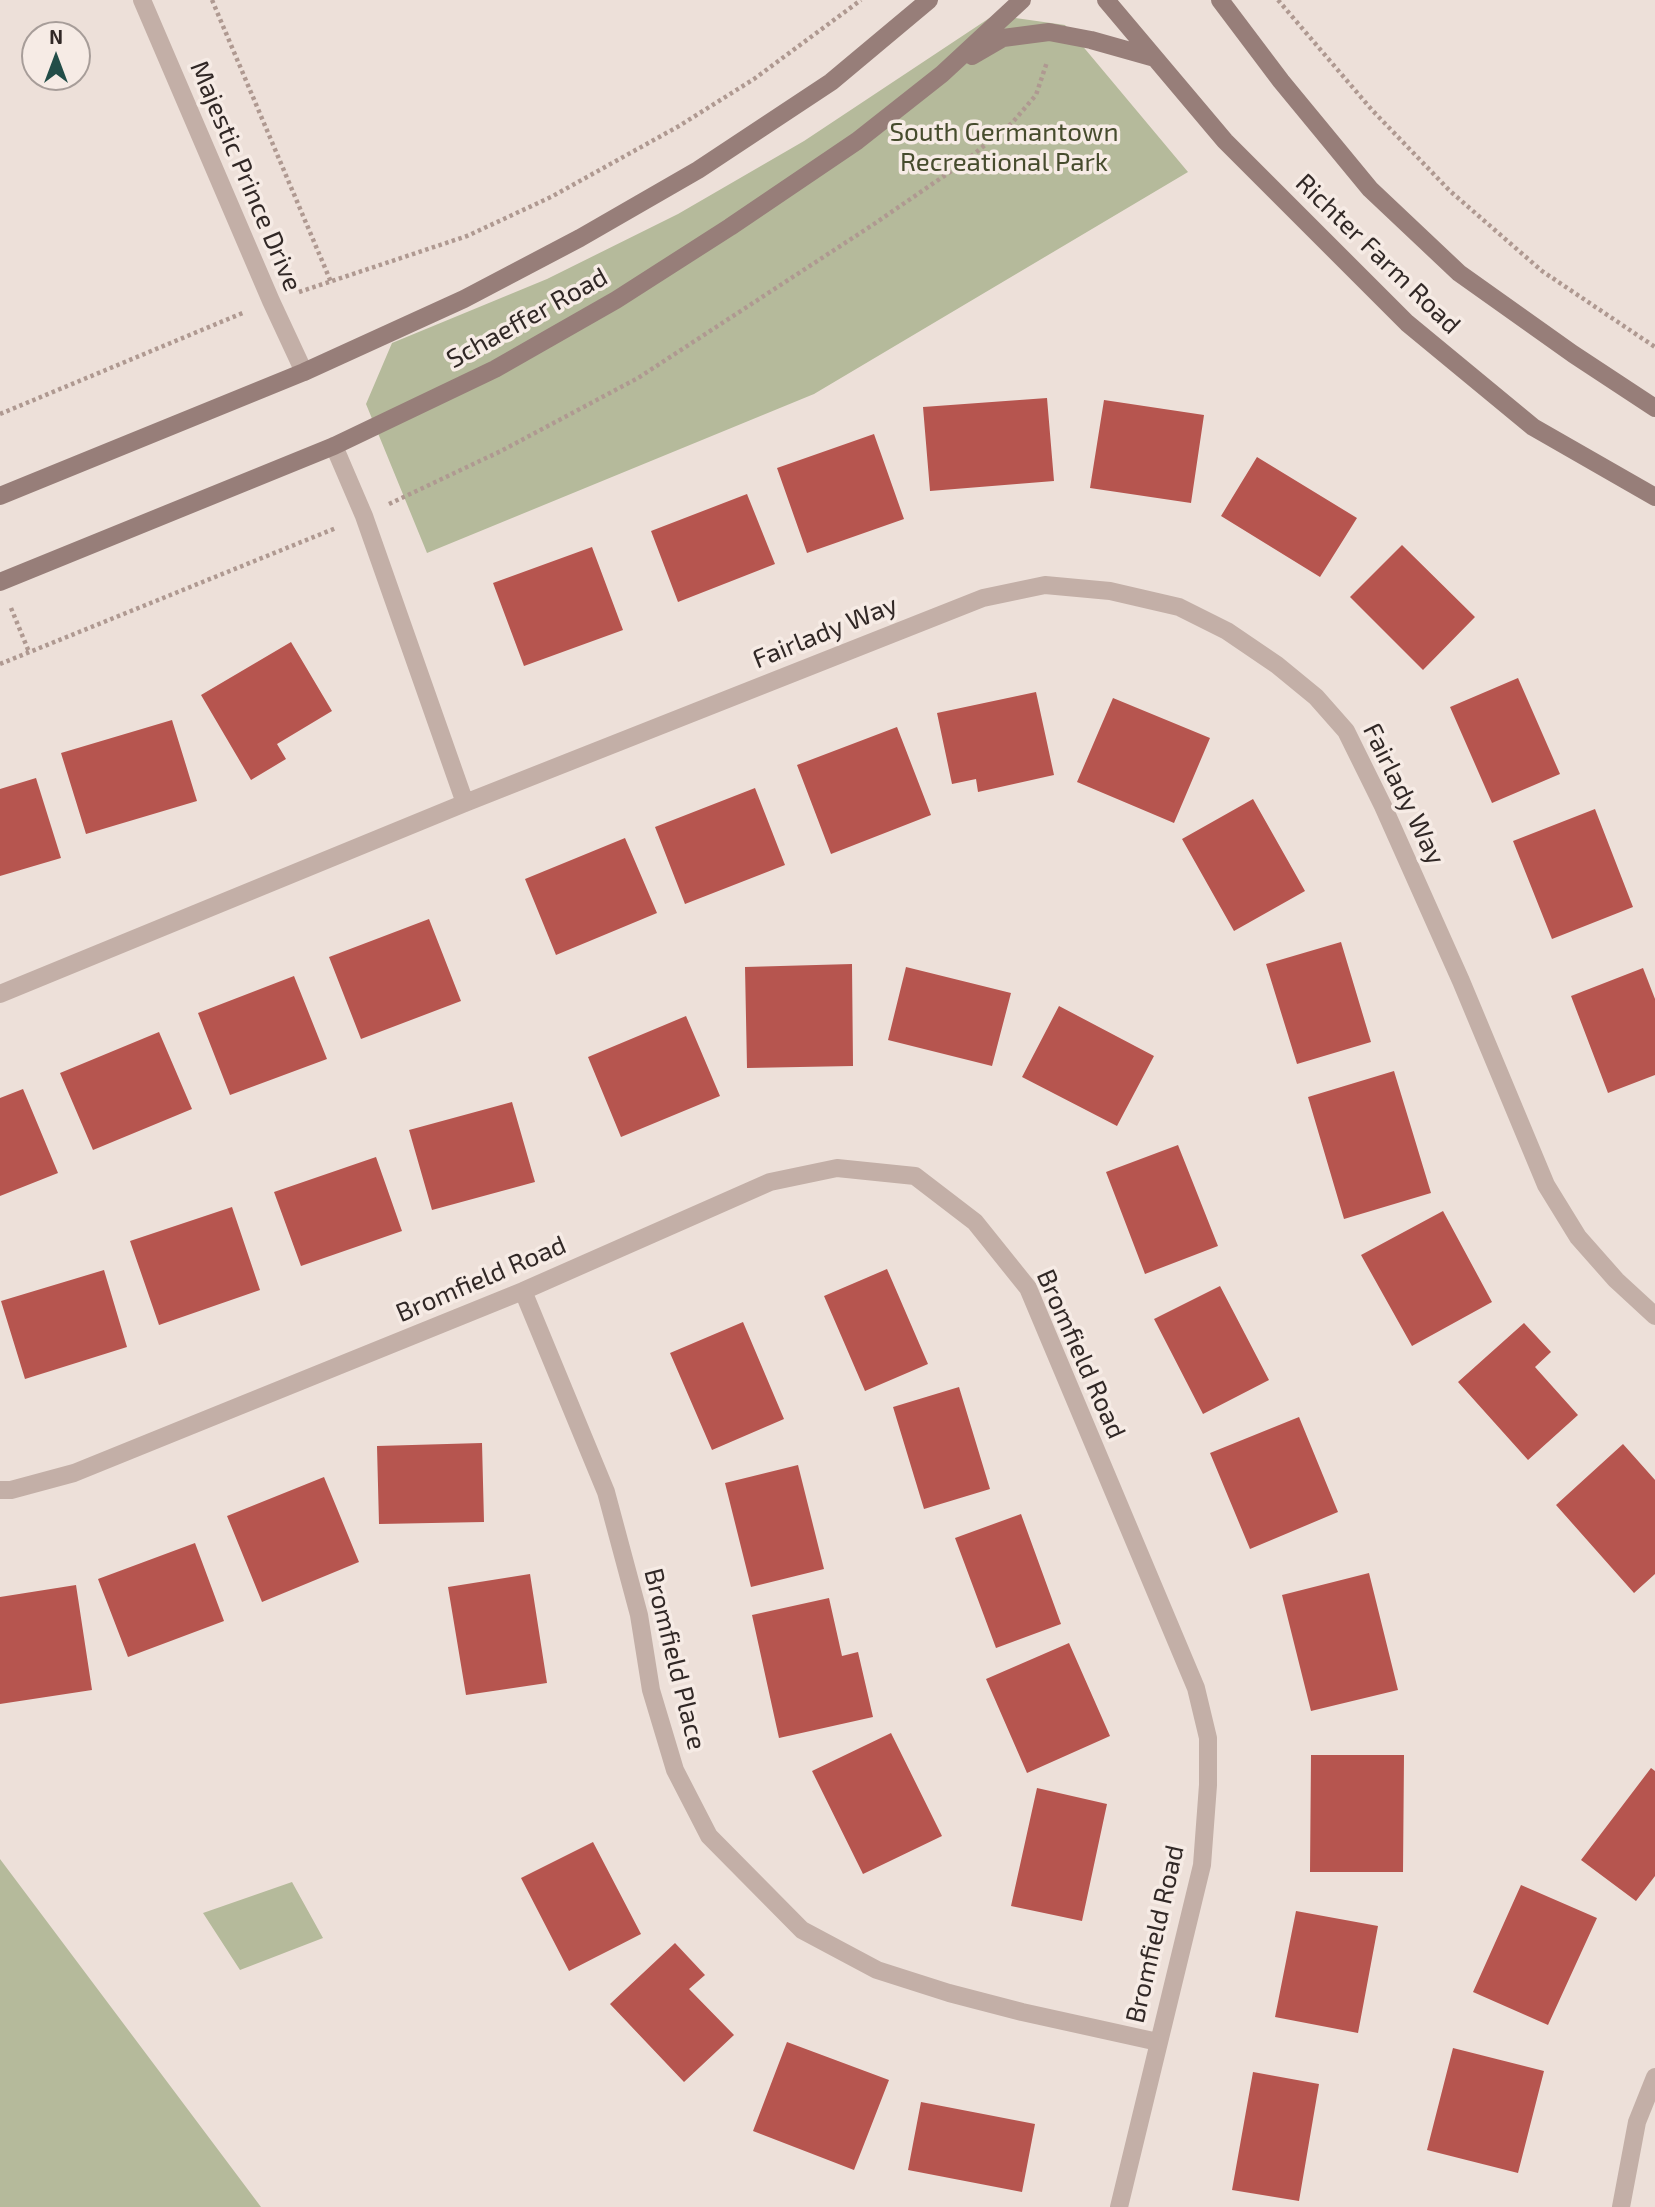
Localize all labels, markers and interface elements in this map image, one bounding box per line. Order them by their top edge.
north arrow [21,21,91,91]
text: N [49,25,63,48]
street label: Majestic Prince Drive [183,56,309,296]
park label: South Germantown Recreational Park [890,116,1118,178]
street label: Richter Farm Road [1289,167,1467,341]
street label: Schaeffer Road [441,261,613,375]
street label: Fairlady Way [748,589,902,675]
street label: Fairlady Way [1356,718,1452,870]
street label: Bromfield Road [391,1229,571,1329]
street label: Bromfield Road [1030,1265,1132,1443]
street label: Bromfield Place [637,1565,713,1753]
street label: Bromfield Road [1119,1842,1191,2026]

